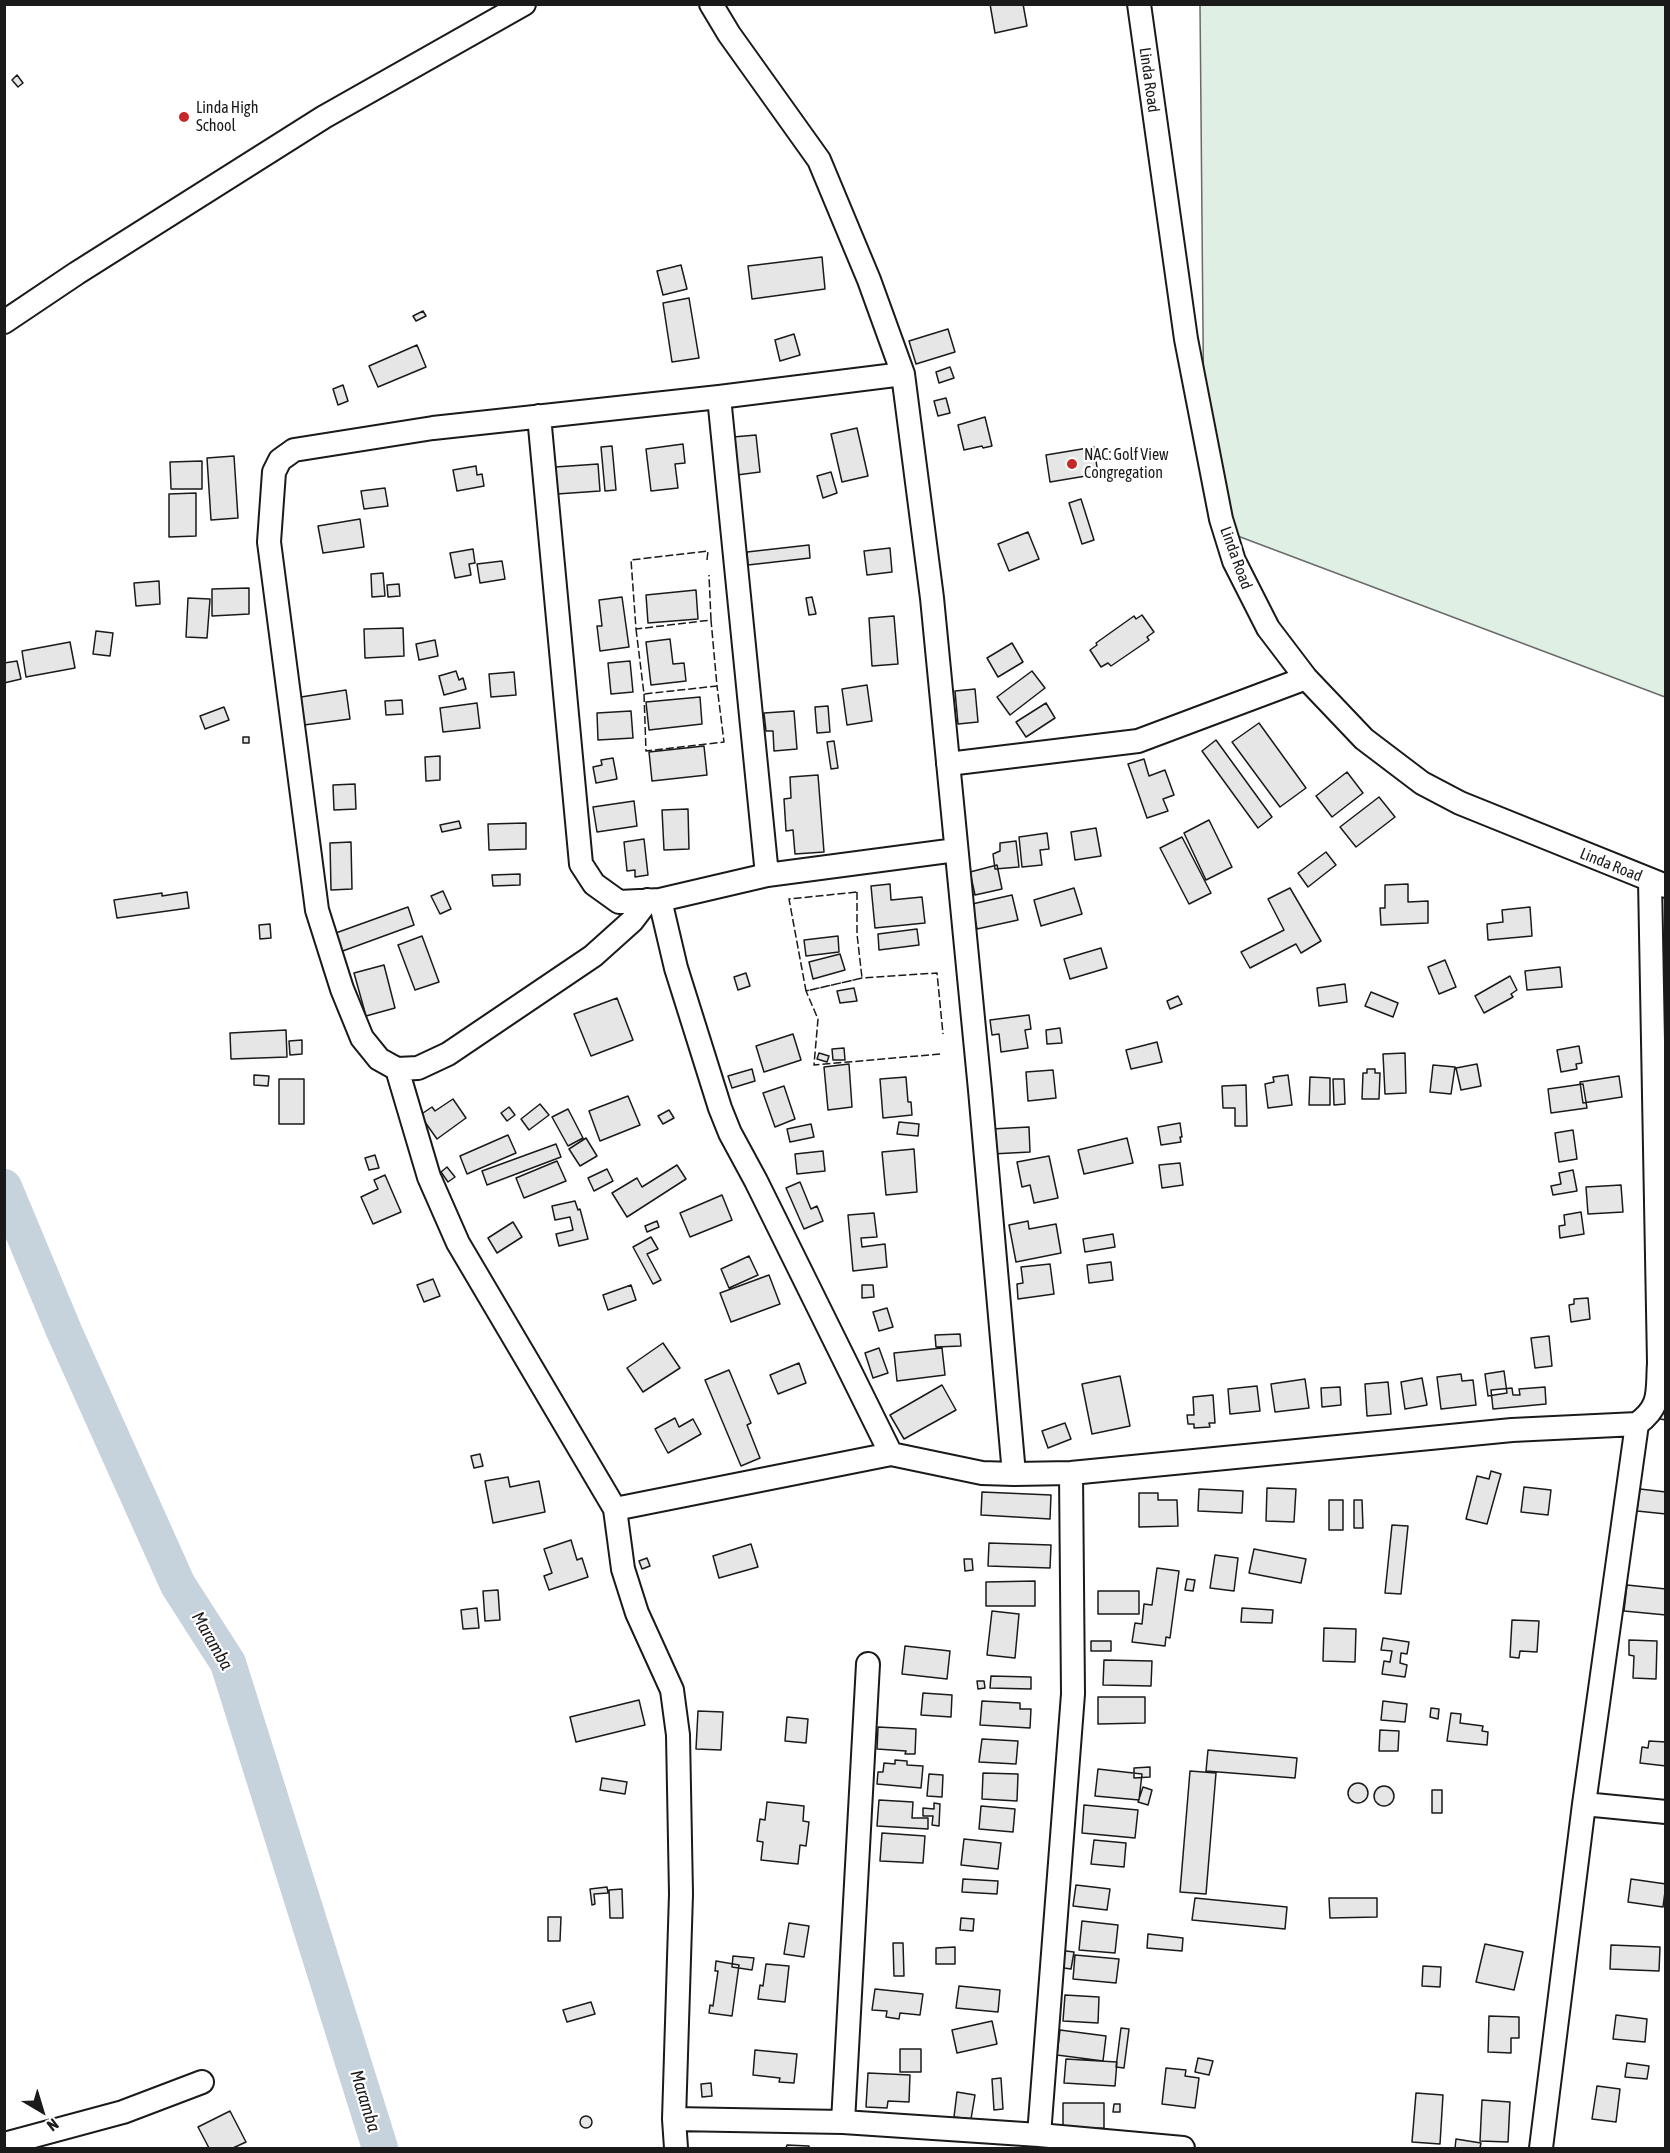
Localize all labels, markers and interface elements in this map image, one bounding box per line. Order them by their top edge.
street label: Linda Road [1135,46,1163,114]
place label: Linda High School [196,98,258,136]
marker: Linda High School [177,110,191,124]
place label: NAC: Golf View Congregation [1084,445,1169,483]
marker: NAC: Golf View Congregation [1065,457,1079,471]
street label: Linda Road [1216,524,1256,592]
street label: Linda Road [1577,844,1645,886]
water label: Maramba [187,1608,237,1674]
water label: Maramba [345,2068,385,2134]
north arrow [12,2081,72,2141]
text: N [44,2115,62,2135]

